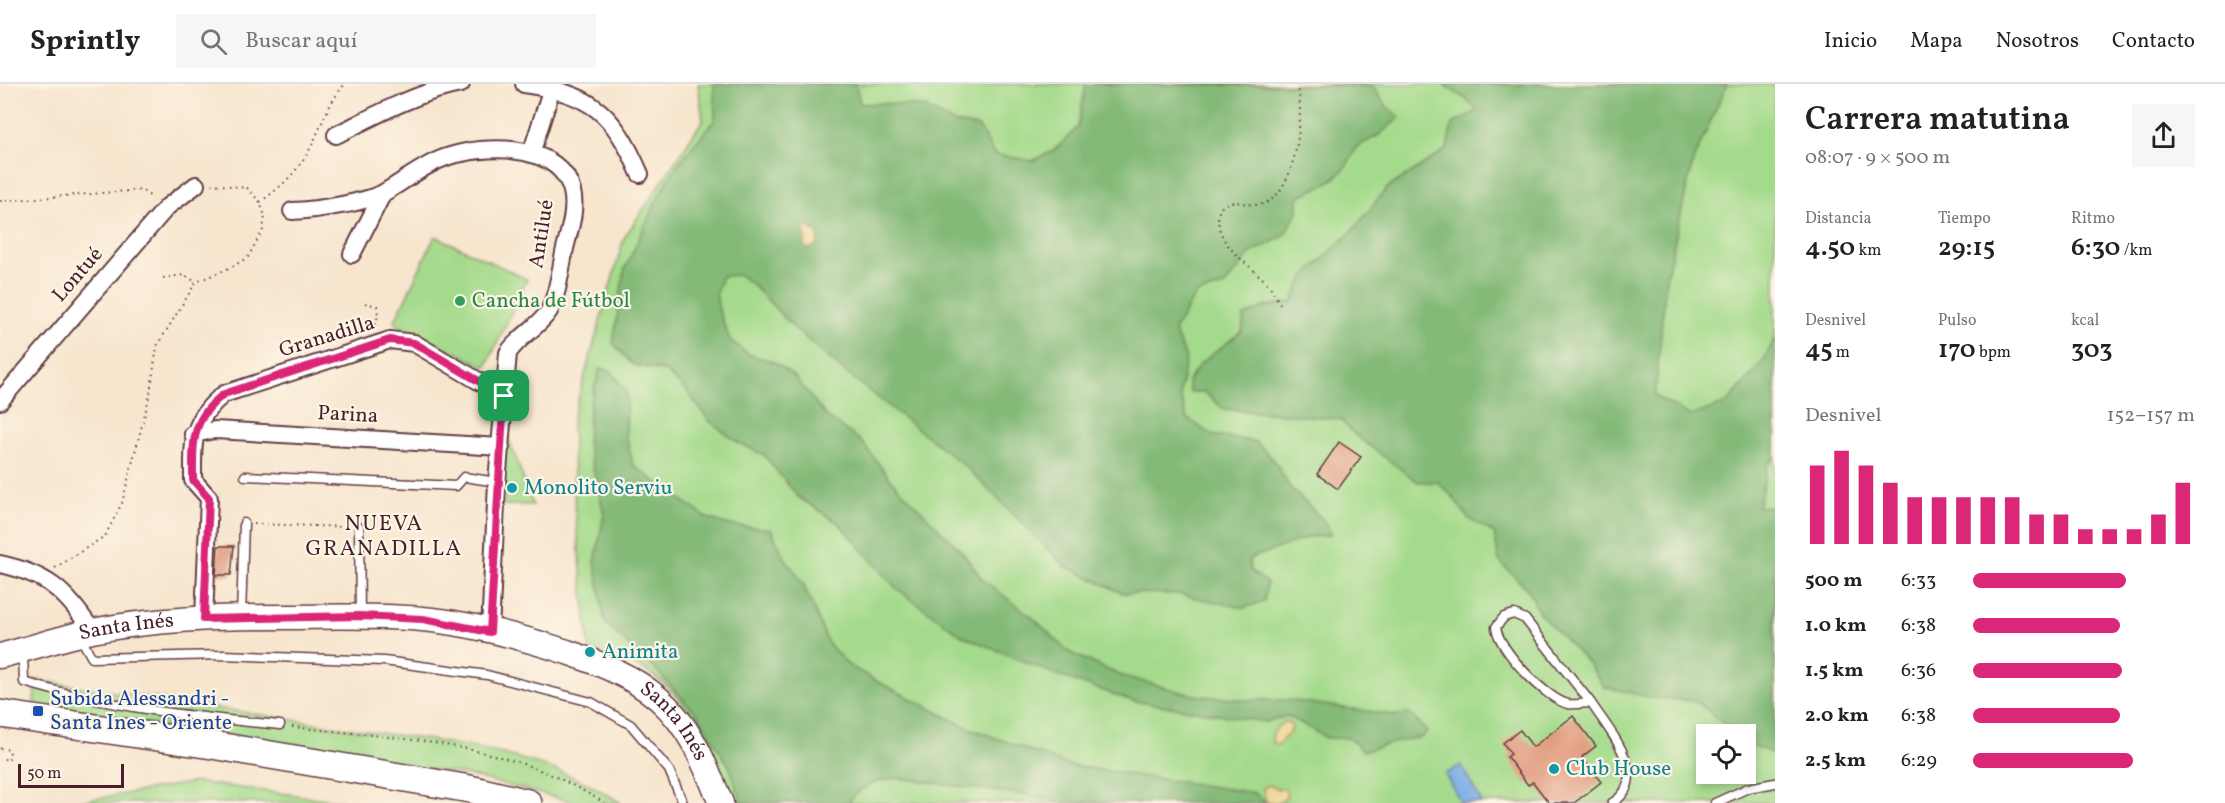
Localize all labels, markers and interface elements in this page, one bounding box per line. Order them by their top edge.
search box [176,14,596,68]
text: Sprintly [30,22,140,61]
icon: search [197,25,230,58]
text: Buscar aquí [245,26,357,57]
text: Inicio [1824,27,1877,56]
text: Mapa [1910,27,1963,56]
text: Nosotros [1996,27,2079,56]
text: Contacto [2112,27,2195,56]
text: Carrera matutina [1805,98,2070,144]
button: share [2132,104,2195,167]
text: 08:07 · 9 × 500 m [1805,144,1950,172]
street label: Antilué [522,198,562,270]
text: Distancia [1805,208,1871,230]
text: Tiempo [1938,208,1991,230]
text: Ritmo [2071,208,2115,230]
text: 4.50 [1805,230,1855,266]
text: 29:15 [1938,230,1995,266]
text: 6:30 [2071,230,2120,266]
text: km [1855,240,1881,262]
text: /km [2120,240,2152,262]
street label: Lontué [46,241,110,309]
place label: Cancha de Fútbol [472,287,630,316]
marker: Cancha de Fútbol [453,294,467,308]
street label: Granadilla [276,309,378,365]
text: Desnivel [1805,310,1866,332]
text: Pulso [1938,310,1976,332]
text: kcal [2071,310,2099,332]
text: 45 [1805,332,1833,368]
text: 170 [1938,332,1976,368]
text: 303 [2071,332,2113,368]
text: m [1833,342,1850,364]
text: bpm [1976,342,2011,364]
pin [478,370,529,421]
icon: arrive [487,379,520,412]
street label: Parina [317,399,379,431]
text: Desnivel [1805,402,1881,430]
text: 152–157 m [2107,402,2195,430]
place label: Monolito Serviu [524,474,673,503]
marker: Monolito Serviu [505,481,519,495]
district label: NUEVA GRANADILLA [306,509,462,565]
text: 500 m [1805,567,1863,595]
text: 6:33 [1901,567,1936,595]
street label: Santa Inés [76,606,175,648]
text: 1.0 km [1805,612,1867,640]
text: 6:38 [1901,612,1936,640]
place label: Animita [602,638,678,667]
marker: Animita [583,645,597,659]
text: 1.5 km [1805,657,1864,685]
text: 6:36 [1901,657,1936,685]
street label: Santa Inés [634,674,715,766]
place label: Subida Alessandri - Santa Ines - Oriente [50,685,232,738]
text: 2.0 km [1805,702,1869,730]
text: 6:38 [1901,702,1936,730]
marker: Subida Alessandri - Santa Ines - Oriente [31,704,45,718]
map controls [1696,724,1756,784]
button: locate [1696,724,1756,784]
text: 2.5 km [1805,747,1866,775]
text: 6:29 [1901,747,1937,775]
place label: Club House [1566,755,1671,784]
scale bar [18,761,124,788]
marker: Club House [1547,762,1561,776]
text: 50 m [27,763,61,785]

